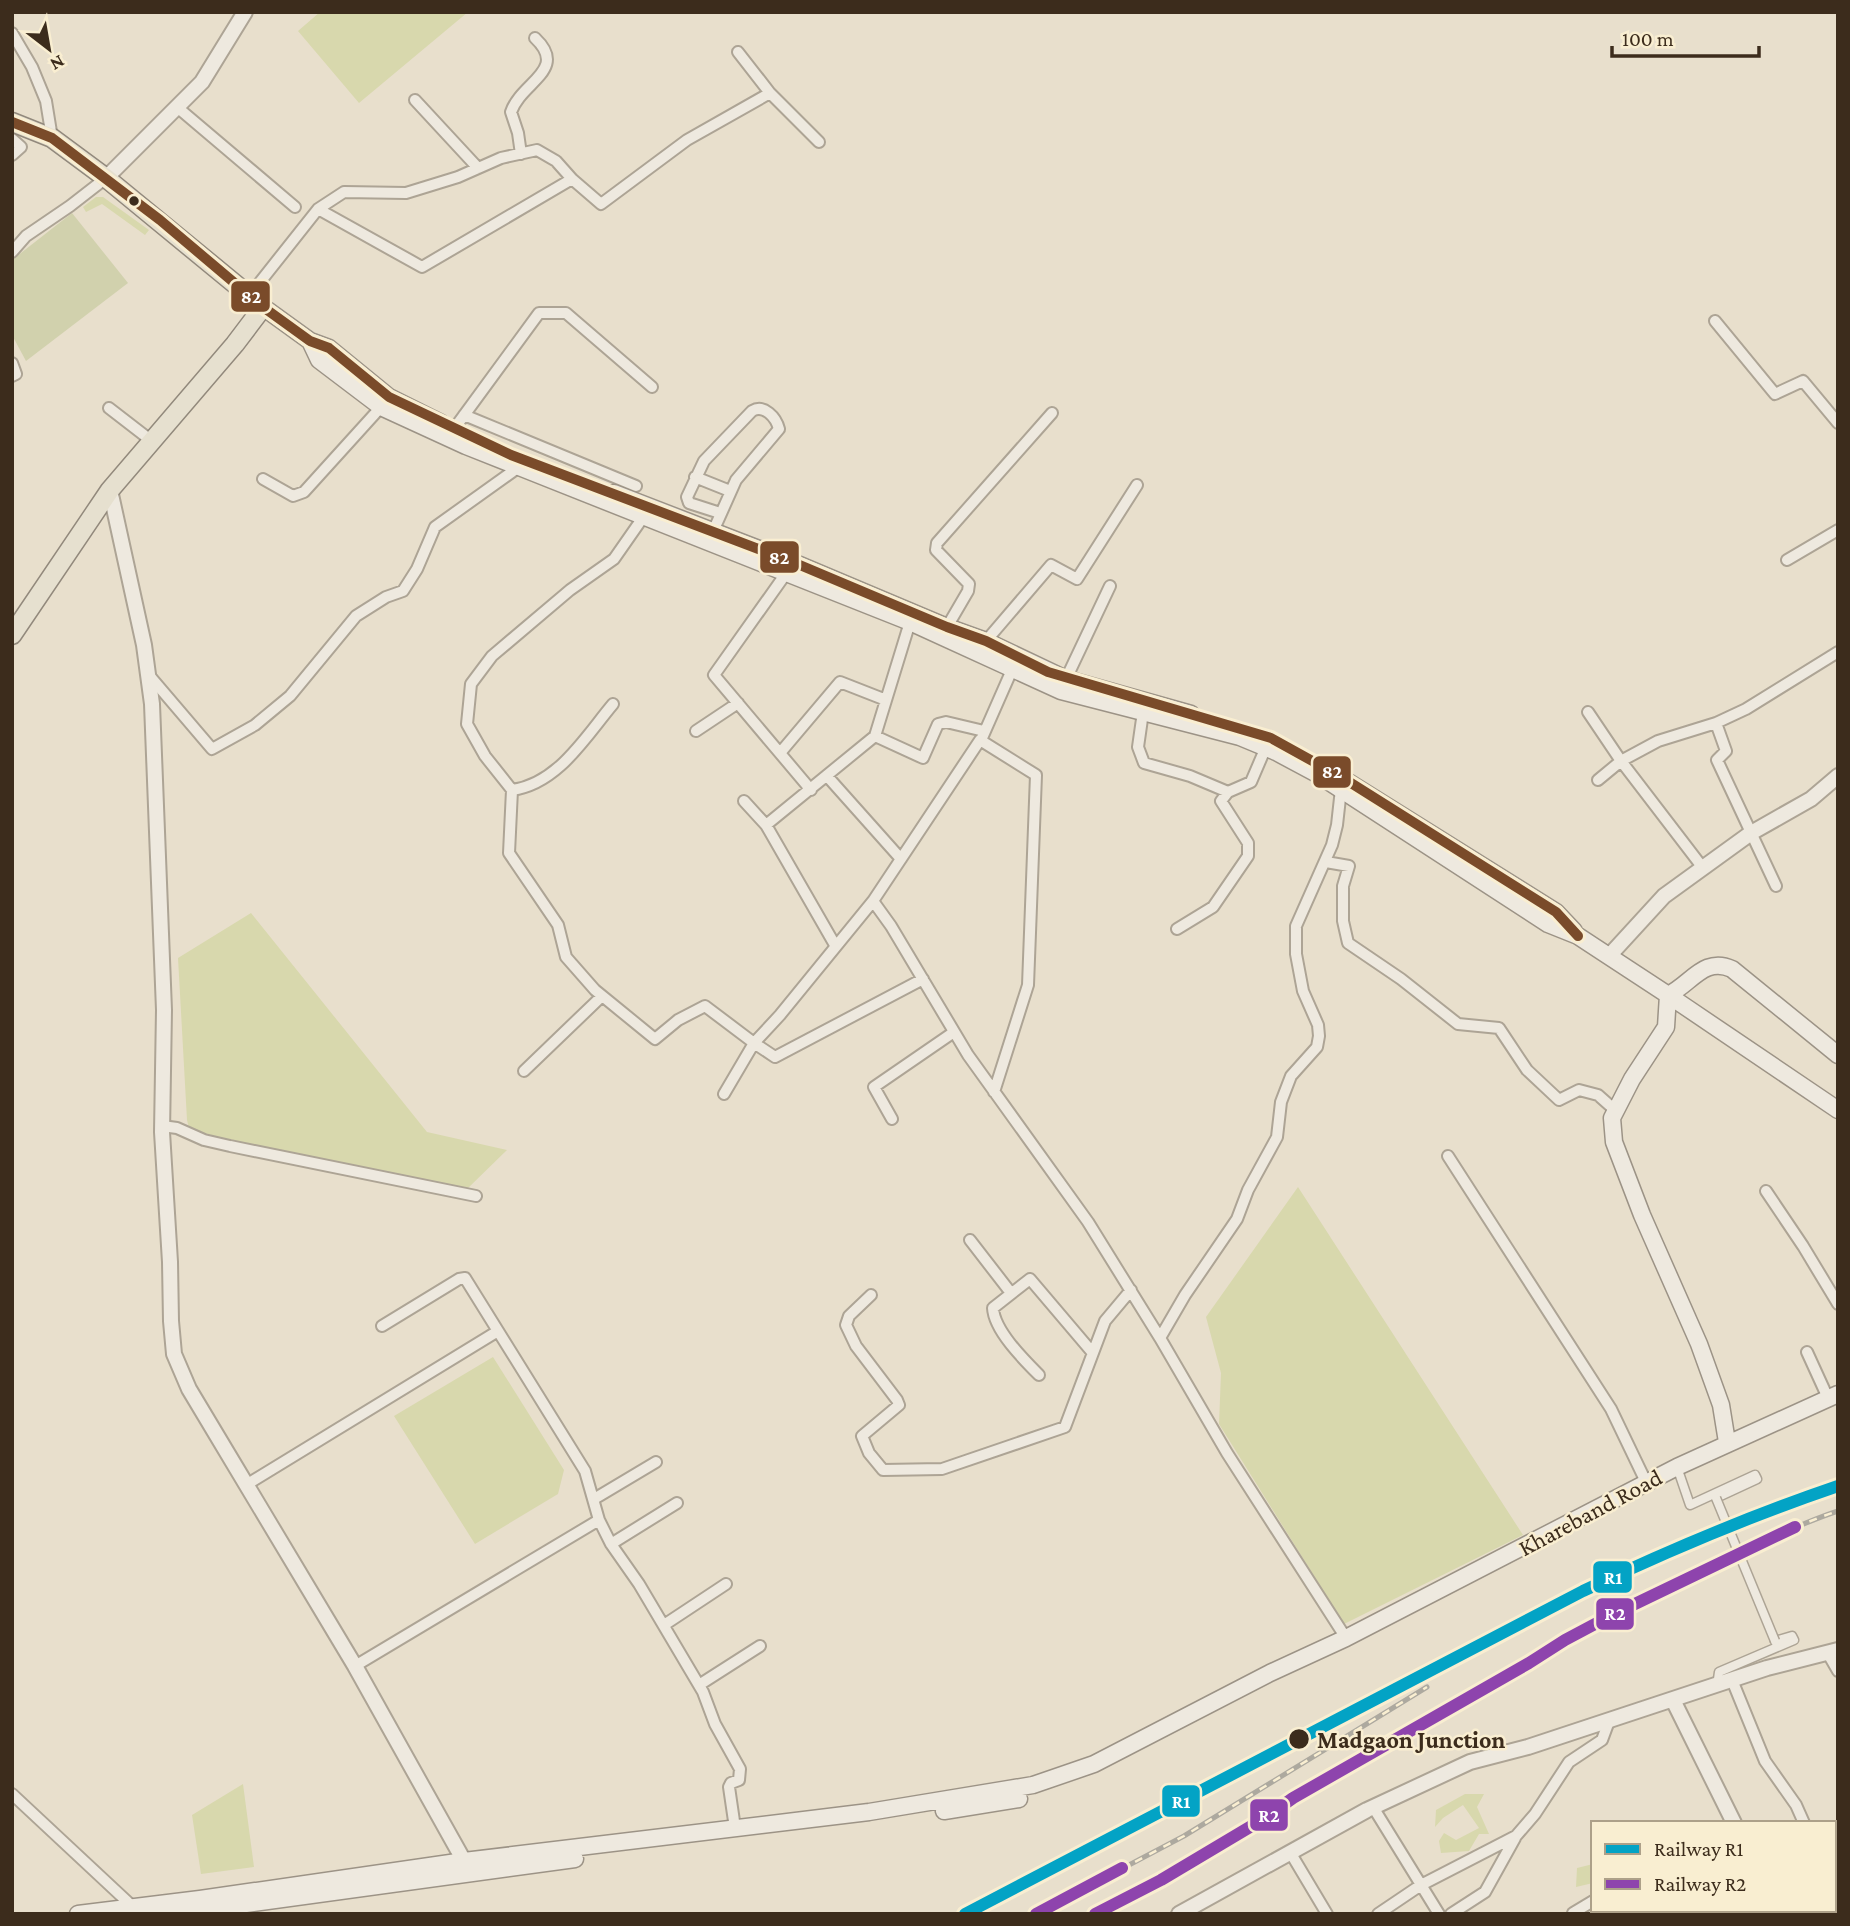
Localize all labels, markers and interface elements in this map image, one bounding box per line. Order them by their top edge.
north arrow [14,14,84,84]
scale bar [1612,14,1759,58]
text: 100 m [1622,27,1674,51]
text: N [46,51,68,76]
unlabelled marker [127,194,141,208]
line badge: 82 [230,280,271,313]
text: 82 [241,286,262,307]
line badge: 82 [759,540,800,574]
text: 82 [769,547,790,568]
line badge: 82 [1312,755,1352,789]
text: 82 [1322,761,1343,782]
street label: Khareband Road [1514,1463,1667,1561]
line badge: R1 [1592,1560,1633,1594]
text: R1 [1604,1567,1622,1588]
line badge: R2 [1595,1597,1635,1631]
text: R2 [1604,1603,1626,1624]
place label: Madgaon Junction [1317,1726,1505,1753]
marker: Madgaon Junction [1287,1727,1311,1751]
line badge: R1 [1161,1784,1201,1818]
text: R1 [1172,1791,1190,1812]
line badge: R2 [1249,1798,1289,1832]
text: R2 [1258,1805,1280,1826]
legend [1591,1821,1836,1912]
text: Railway R1 [1654,1837,1743,1861]
text: Railway R2 [1654,1872,1746,1896]

